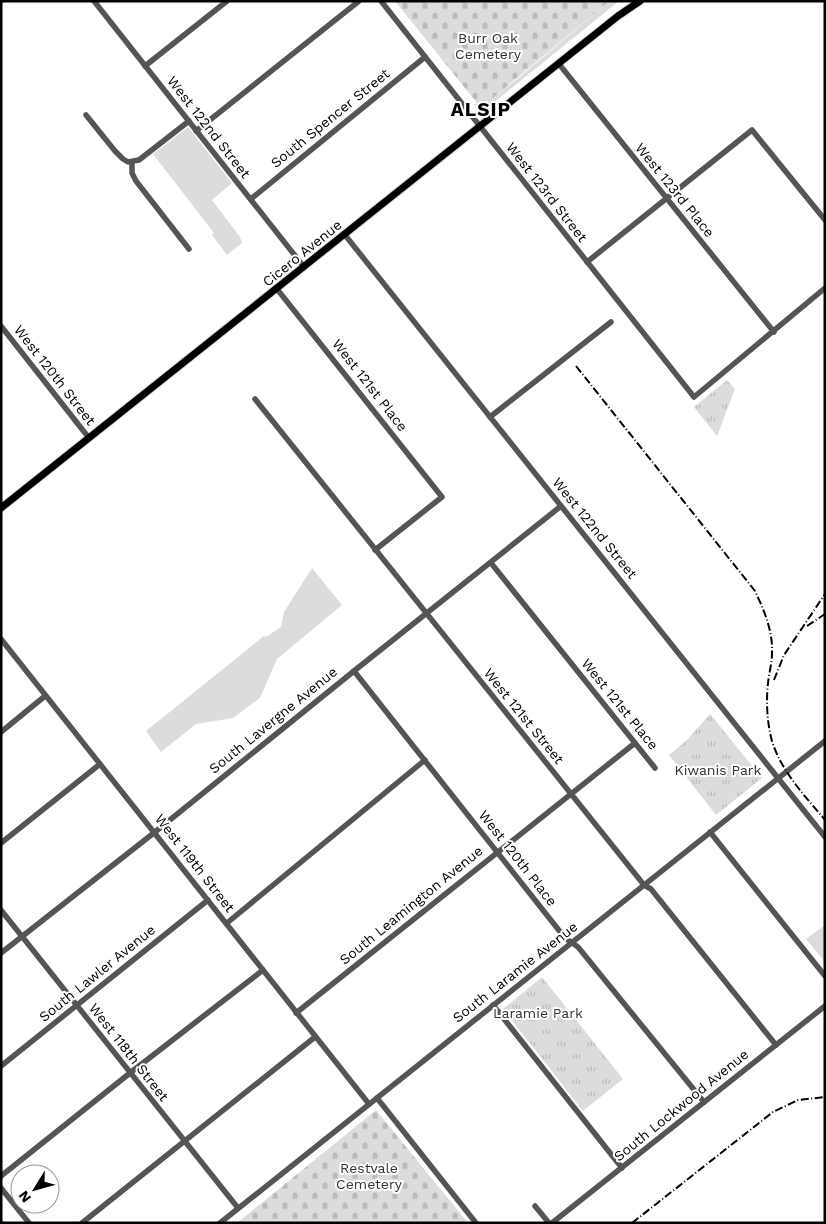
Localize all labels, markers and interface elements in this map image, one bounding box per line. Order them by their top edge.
park label: Burr Oak Cemetery [455,30,522,62]
street label: South Spencer Street [267,65,393,171]
street label: West 122nd Street [164,73,254,181]
district label: ALSIP [451,98,511,121]
street label: West 123rd Street [503,139,591,245]
street label: West 123rd Place [632,140,718,240]
street label: Cicero Avenue [259,216,345,290]
street label: West 120th Street [11,322,99,428]
street label: West 121st Place [329,336,411,434]
street label: West 122nd Street [549,474,641,582]
street label: West 121st Place [578,655,662,753]
street label: South Lavergne Avenue [206,663,340,777]
street label: West 121st Street [481,665,567,767]
park label: Kiwanis Park [674,762,762,778]
street label: West 120th Place [476,807,560,909]
street label: West 119th Street [152,811,238,915]
street label: South Leamington Avenue [336,842,486,968]
street label: South Laramie Avenue [449,918,581,1026]
street label: South Lawler Avenue [36,921,158,1025]
street label: West 118th Street [86,1000,172,1104]
park label: Laramie Park [493,1005,583,1021]
street label: South Lockwood Avenue [611,1046,751,1164]
park label: Restvale Cemetery [336,1160,403,1192]
north arrow [10,1164,60,1214]
text: N [15,1188,34,1206]

